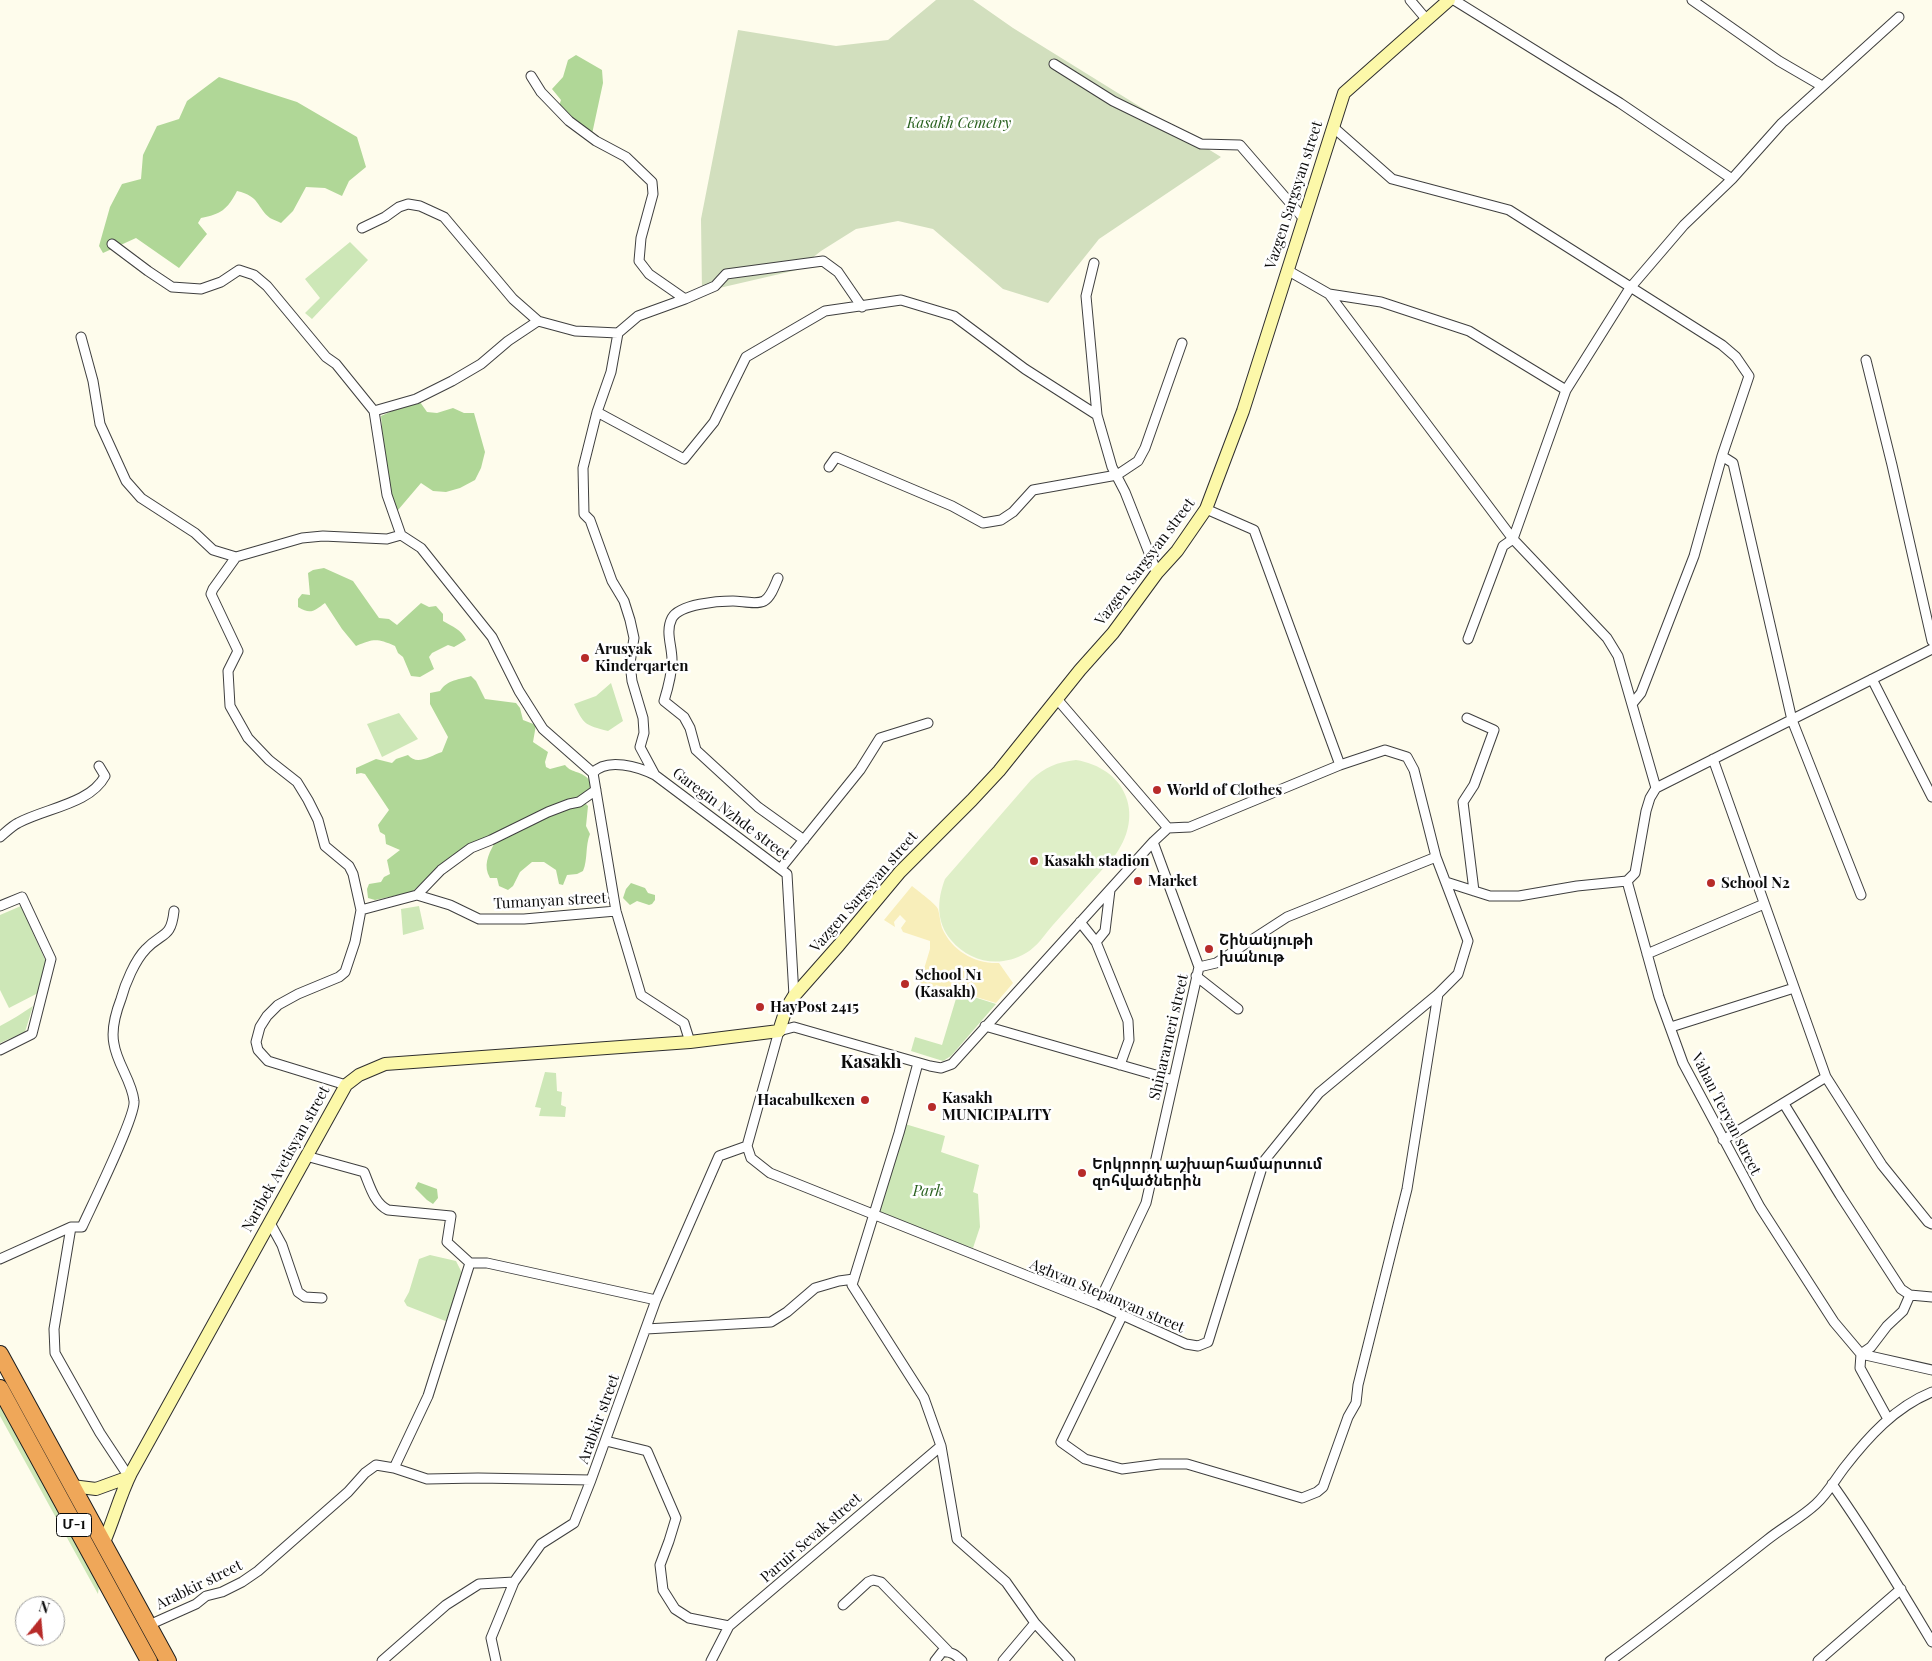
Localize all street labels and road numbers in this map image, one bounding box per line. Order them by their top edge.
street label: Vazgen Sargsyan street [1262,119,1326,271]
street label: Vazgen Sargsyan street [1091,495,1199,629]
street label: Garegin Nzhde street [669,764,793,864]
street label: Vazgen Sargsyan street [807,828,921,956]
street label: Tumanyan street [493,889,607,913]
street label: Shinararneri street [1146,972,1192,1102]
street label: Vahan Teryan street [1687,1050,1765,1178]
street label: Naribek Avetisyan street [238,1083,334,1235]
street label: Aghvan Stepanyan street [1027,1255,1187,1337]
street label: Arabkir street [574,1372,624,1466]
street label: Paruir Sevak street [757,1489,865,1587]
road number: Մ-1 [56,1514,92,1536]
street label: Arabkir street [153,1556,245,1614]

